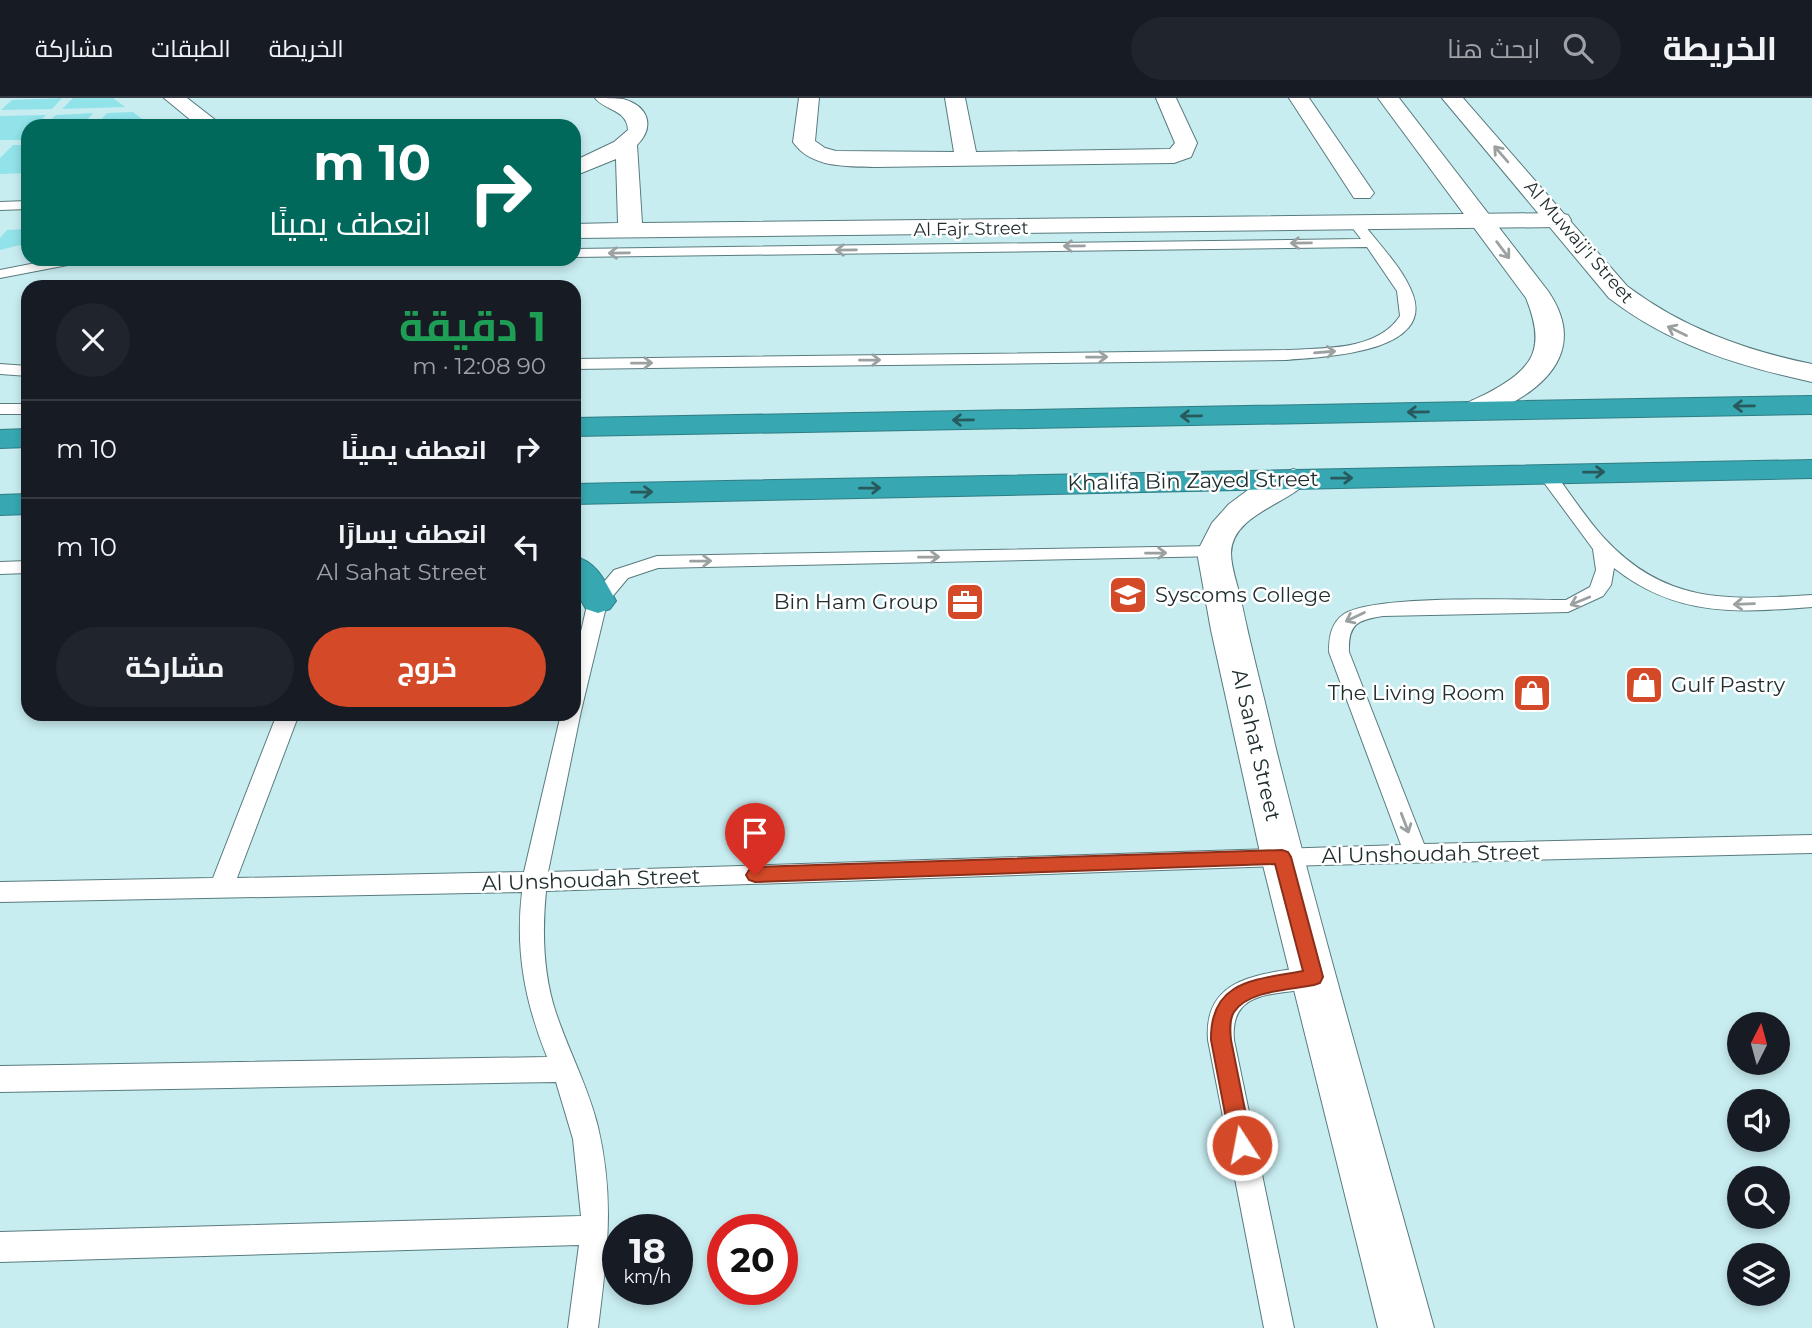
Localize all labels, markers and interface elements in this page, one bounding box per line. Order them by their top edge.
search box [1131,17,1621,80]
text: الخريطة [1663,28,1777,68]
icon: search [1559,29,1597,67]
text: ابحث هنا [1447,33,1541,65]
text: مشاركة [35,34,113,63]
text: الطبقات [151,34,231,63]
text: الخريطة [269,34,344,63]
text: 10 m [313,133,431,192]
one-way arrow [1493,145,1509,163]
icon: right [455,147,546,238]
street label: Al Muwaij'i Street [1520,176,1638,308]
text: انعطف يمينًا [269,204,431,243]
street label: Al Fajr Street [913,217,1029,241]
one-way arrow [1290,237,1313,250]
one-way arrow [1062,240,1085,253]
one-way arrow [1496,240,1511,258]
one-way arrow [835,243,858,256]
one-way arrow [607,246,630,259]
text: 1 دقيقة [399,300,546,352]
button: close [56,303,130,377]
one-way arrow [1667,324,1688,338]
one-way arrow [1313,345,1335,358]
one-way arrow [1085,350,1108,364]
text: 90 m · 12:08 [412,352,546,380]
one-way arrow [858,353,881,367]
one-way arrow [630,356,653,370]
one-way arrow [1733,399,1756,413]
one-way arrow [1407,405,1430,419]
one-way arrow [1180,409,1203,423]
one-way arrow [952,413,975,427]
icon: right [508,430,546,468]
text: 10 m [56,433,117,465]
text: انعطف يمينًا [341,434,487,466]
one-way arrow [1582,465,1605,479]
street label: Khalifa Bin Zayed Street [1067,466,1319,495]
one-way arrow [1330,471,1353,484]
one-way arrow [858,481,881,494]
one-way arrow [630,486,653,499]
text: انعطف يسارًا [338,518,487,550]
icon: left [508,528,546,566]
text: 10 m [56,531,117,563]
one-way arrow [1145,546,1168,559]
one-way arrow [917,550,940,563]
one-way arrow [690,554,713,567]
text: Al Sahat Street [317,558,487,586]
school or university icon: Syscoms College [1107,574,1149,616]
office icon: Bin Ham Group [944,581,986,623]
place label: Syscoms College [1155,582,1331,607]
place label: Bin Ham Group [774,589,938,614]
one-way arrow [1570,596,1591,609]
one-way arrow [1733,598,1756,611]
one-way arrow [1345,611,1366,624]
button: مشاركة [56,627,294,707]
button: خروج [308,627,546,707]
shop icon: Gulf Pastry [1623,664,1665,706]
street label: Al Sahat Street [1227,666,1286,824]
shop icon: The Living Room [1511,672,1553,714]
place label: Gulf Pastry [1671,672,1786,697]
place label: The Living Room [1328,680,1505,705]
pin [725,803,785,875]
one-way arrow [1399,812,1412,834]
icon: arrive [736,814,774,852]
street label: Al Unshoudah Street [1322,839,1540,868]
street label: Al Unshoudah Street [481,863,701,896]
north arrow [1727,1012,1790,1074]
map controls [1727,1012,1790,1306]
button: sound [1727,1089,1790,1152]
position arrow [1205,1108,1279,1182]
button: search [1727,1166,1790,1229]
speed limit sign: 20 [707,1214,798,1305]
text: 18 [629,1229,666,1272]
button: layers [1727,1243,1790,1306]
text: km/h [623,1266,672,1288]

